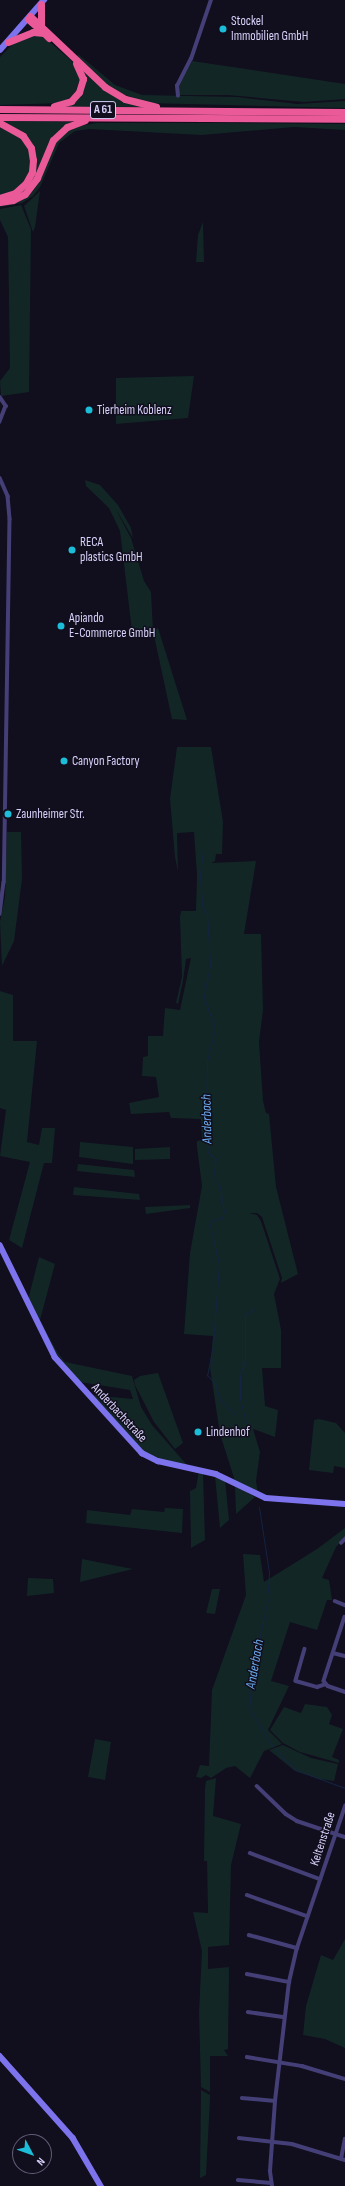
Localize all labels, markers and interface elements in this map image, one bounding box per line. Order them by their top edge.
place label: Stockel Immobilien GmbH [231,14,308,45]
marker: Stockel Immobilien GmbH [218,24,228,34]
road number: A 61 [90,100,116,120]
place label: Tierheim Koblenz [97,402,172,418]
marker: Tierheim Koblenz [84,405,94,415]
place label: RECA plastics GmbH [80,535,143,566]
marker: RECA plastics GmbH [67,545,77,555]
place label: Apiando E-Commerce GmbH [69,611,155,642]
marker: Apiando E-Commerce GmbH [56,621,66,631]
place label: Canyon Factory [72,753,139,769]
marker: Canyon Factory [59,756,69,766]
place label: Zaunheimer Str. [16,806,85,822]
marker: Zaunheimer Str. [3,809,13,819]
water label: Anderbach [198,1094,216,1144]
street label: Anderbachstraße [88,1380,150,1446]
place label: Lindenhof [206,1424,250,1440]
marker: Lindenhof [193,1427,203,1437]
water label: Anderbach [242,1638,268,1690]
street label: Keltenstraße [307,1810,339,1868]
north arrow [12,2134,52,2174]
text: N [34,2155,48,2168]

